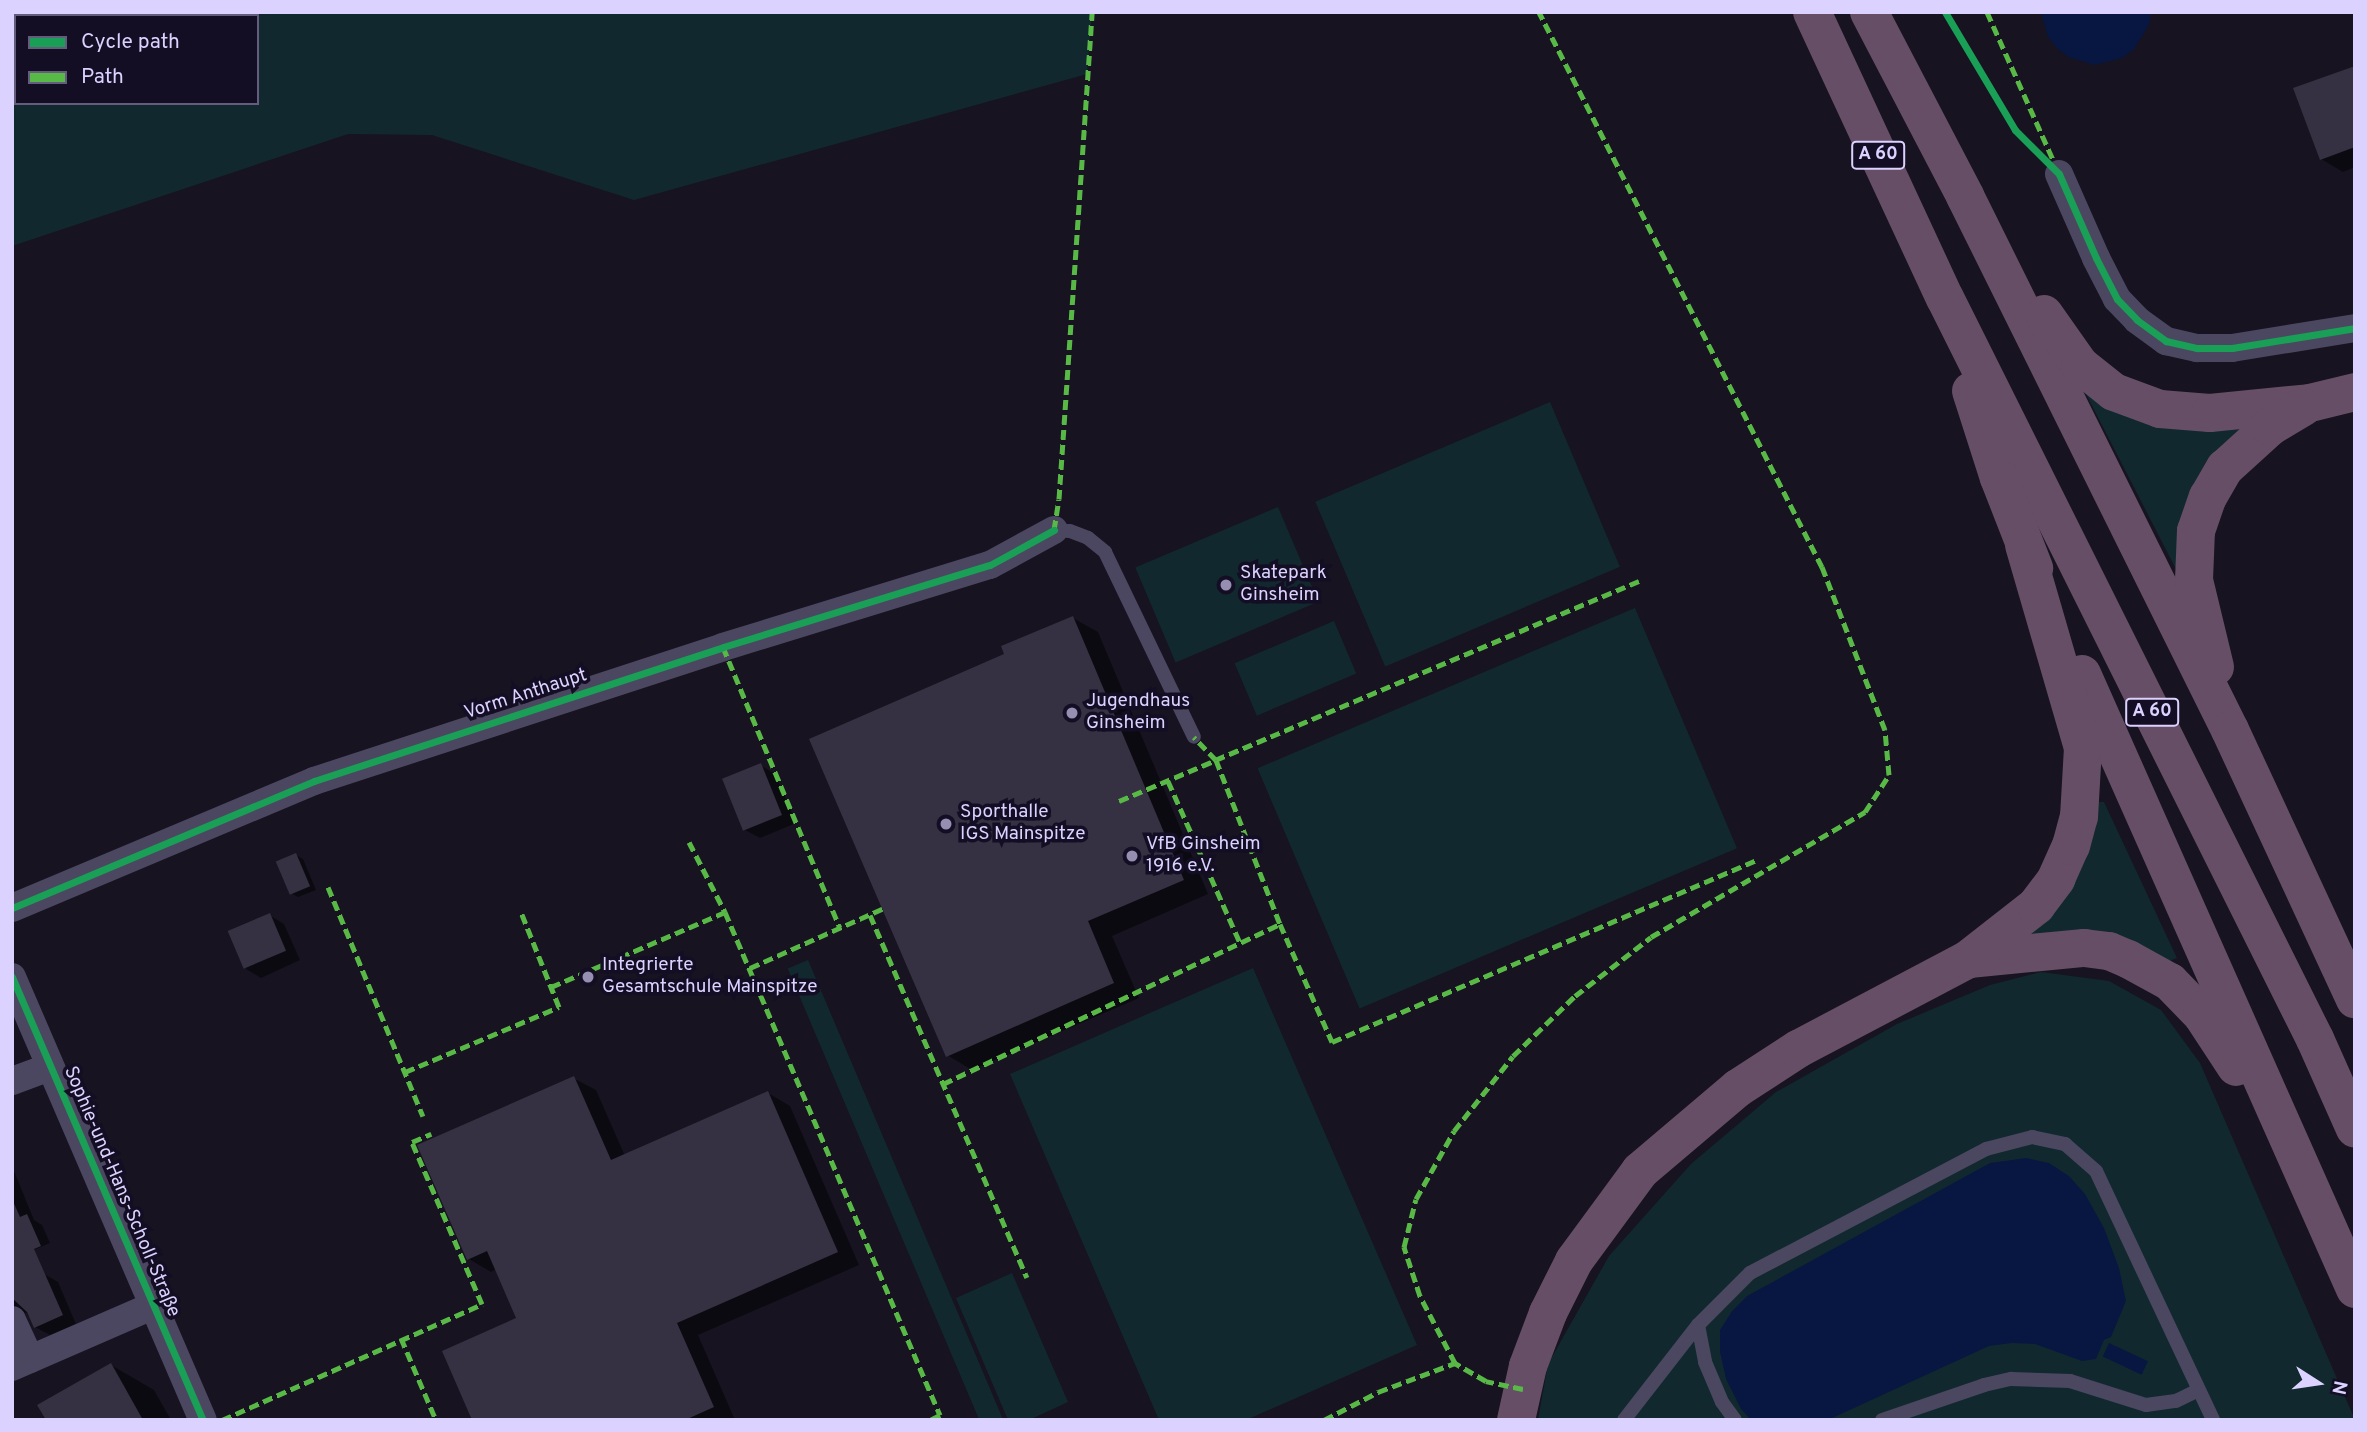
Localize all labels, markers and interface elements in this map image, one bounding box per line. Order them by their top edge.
legend [14,14,259,105]
text: Cycle path [81,29,180,56]
text: Path [81,64,124,91]
road number: A 60 [1850,140,1906,170]
place label: Skatepark Ginsheim [1240,563,1327,607]
marker: Skatepark Ginsheim [1218,577,1234,593]
street label: Vorm Anthaupt [461,664,591,726]
place label: Jugendhaus Ginsheim [1086,691,1190,735]
road number: A 60 [2124,698,2180,726]
marker: Jugendhaus Ginsheim [1064,705,1080,721]
place label: Sporthalle IGS Mainspitze [960,802,1085,846]
marker: Sporthalle IGS Mainspitze [938,816,954,832]
place label: VfB Ginsheim 1916 e.V. [1146,834,1261,878]
marker: VfB Ginsheim 1916 e.V. [1124,848,1140,864]
place label: Integrierte Gesamtschule Mainspitze [602,955,817,999]
marker: Integrierte Gesamtschule Mainspitze [580,969,596,985]
street label: Sophie-und-Hans-Scholl-Straße [58,1063,184,1321]
north arrow [2283,1348,2353,1418]
text: N [2325,1378,2352,1397]

